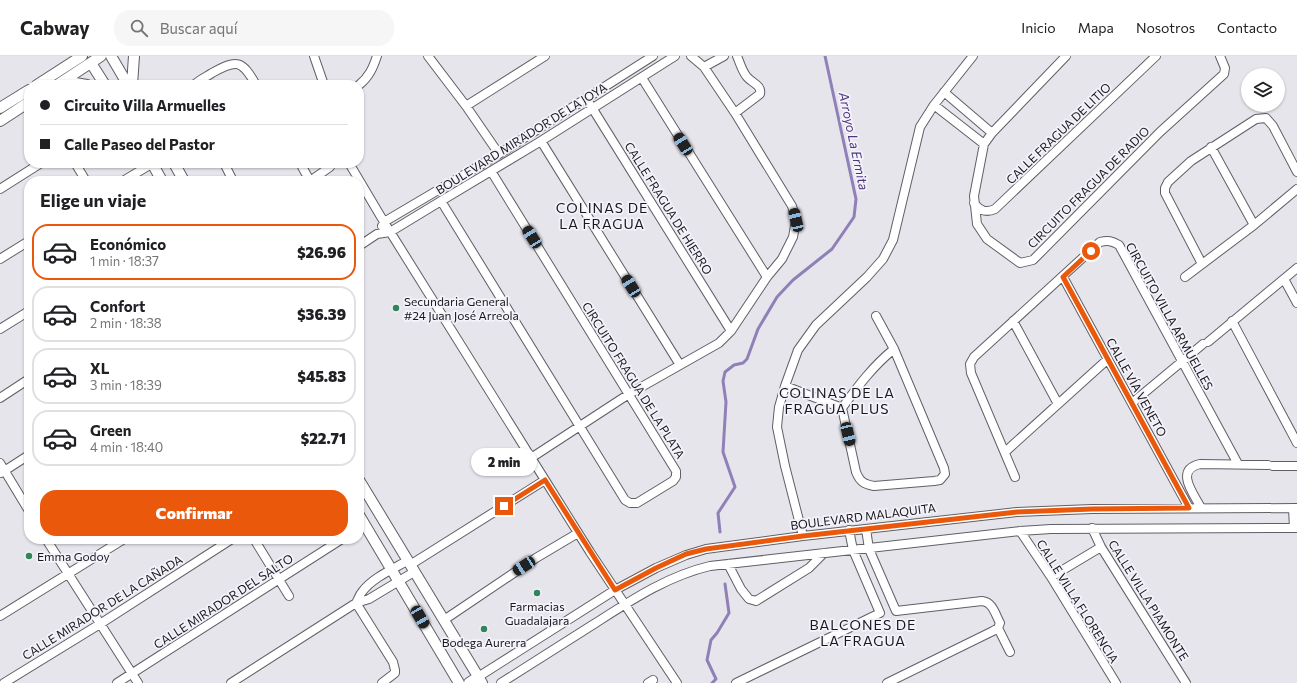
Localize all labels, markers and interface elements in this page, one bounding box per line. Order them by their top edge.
search box [114,10,394,46]
text: Cabway [20,16,90,39]
icon: search [128,17,150,39]
text: Buscar aquí [160,19,238,37]
text: Inicio [1021,19,1056,36]
text: Mapa [1078,19,1114,36]
text: Nosotros [1136,19,1195,36]
text: Contacto [1217,19,1277,36]
map controls [1241,68,1285,112]
button: layers [1241,68,1285,112]
street label: BOULEVARD MIRADOR DE LA JOYA [433,79,610,197]
street label: CALLE FRAGUA DE LITIO [1003,79,1113,187]
water label: Arroyo La Ermita [836,90,872,192]
text: Circuito Villa Armuelles [64,96,226,114]
street label: CIRCUITO FRAGUA DE RADIO [1024,123,1152,251]
car [672,131,694,157]
text: Calle Paseo del Pastor [64,135,215,153]
street label: CALLE FRAGUA DE HIERRO [622,139,716,277]
text: Elige un viaje [40,189,146,211]
district label: COLINAS DE LA FRAGUA [556,199,648,232]
car [787,207,805,233]
car [521,224,543,250]
icon: car [42,234,78,270]
text: Económico [90,235,166,253]
street label: CIRCUITO VILLA ARMUELLES [1124,240,1216,392]
route start [1082,242,1100,260]
text: $26.96 [297,243,346,261]
text: 1 min · 18:37 [90,253,159,269]
car [620,273,642,299]
place label: Secundaria General #24 Juan José Arreola [404,294,519,323]
icon: car [42,296,78,332]
text: Confort [90,297,145,315]
street label: CIRCUITO FRAGUA DE LA PLATA [580,299,688,461]
marker: Secundaria General #24 Juan José Arreola [391,303,401,313]
text: $36.39 [297,305,346,323]
text: 2 min · 18:38 [90,315,162,331]
street label: CALLE VÍA VENETO [1104,335,1170,439]
icon: car [42,358,78,394]
text: XL [90,359,109,377]
text: $45.83 [297,367,346,385]
text: 3 min · 18:39 [90,377,162,393]
district label: COLINAS DE LA FRAGUA PLUS [779,384,895,417]
icon: car [42,420,78,456]
text: Green [90,421,131,439]
car [839,421,857,447]
text: $22.71 [300,429,346,447]
text: 4 min · 18:40 [90,439,163,455]
callout: 2 min [471,448,537,476]
text: 2 min [488,454,520,470]
button: Confirmar [40,490,348,536]
route end [495,497,513,515]
street label: BOULEVARD MALAQUITA [789,500,937,532]
street label: CALLE VILLA FLORENCIA [1034,537,1122,665]
street label: CALLE VILLA PIAMONTE [1106,537,1192,663]
place label: Emma Godoy [37,549,110,563]
marker: Emma Godoy [24,551,34,561]
street label: CALLE MIRADOR DEL SALTO [151,551,295,651]
street label: CALLE MIRADOR DE LA CAÑADA [19,552,185,662]
car [511,554,537,578]
marker: Farmacias Guadalajara [532,588,542,598]
place label: Farmacias Guadalajara [505,599,569,627]
car [409,604,431,630]
district label: BALCONES DE LA FRAGUA [810,616,916,649]
marker: Bodega Aurerra [479,624,489,634]
place label: Bodega Aurerra [442,635,526,649]

